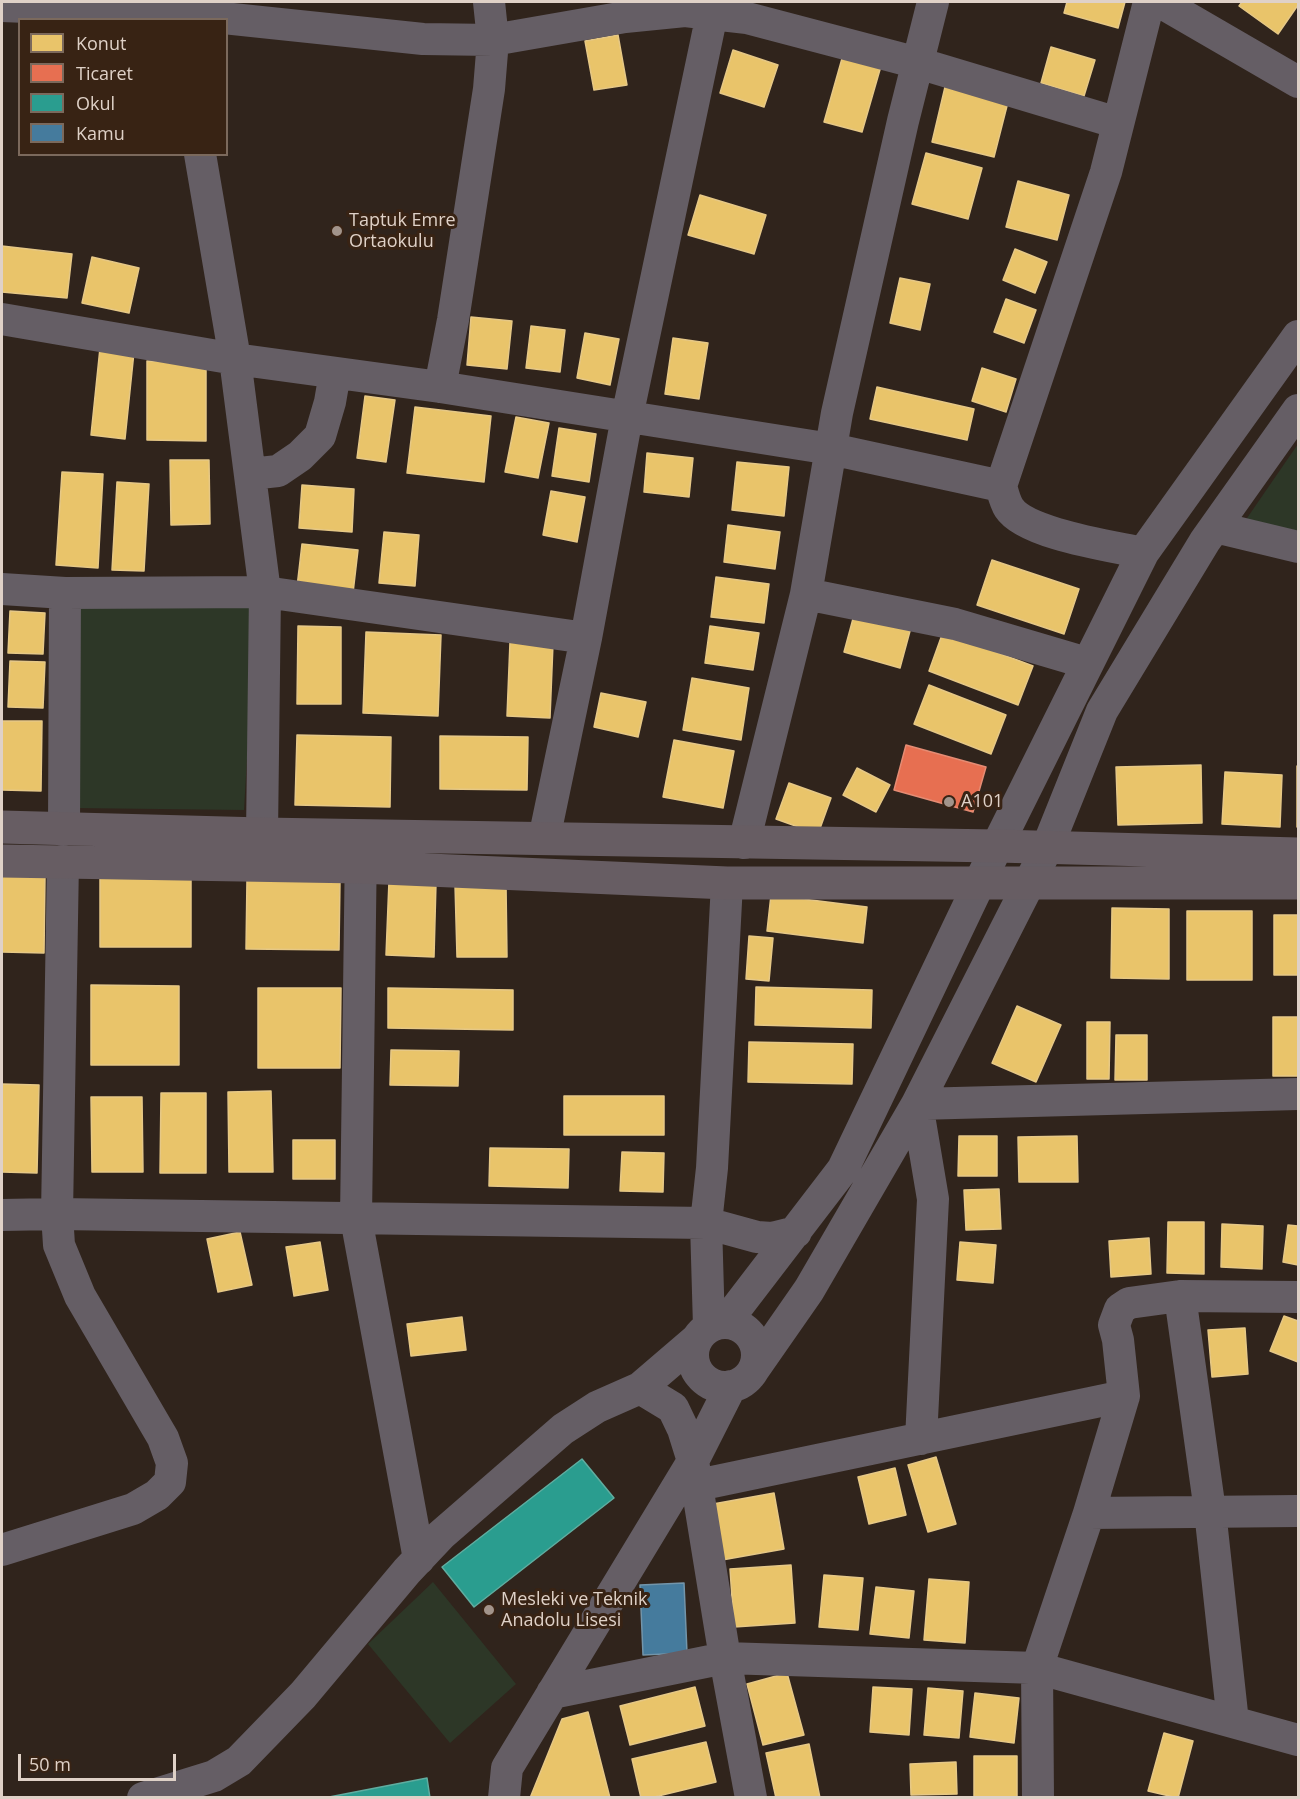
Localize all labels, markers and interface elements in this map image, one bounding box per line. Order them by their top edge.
legend [18,18,228,156]
text: Konut [76,31,126,55]
text: Ticaret [76,61,133,85]
text: Okul [76,91,115,115]
text: Kamu [76,121,125,145]
place label: Taptuk Emre Ortaokulu [349,210,456,252]
marker: Taptuk Emre Ortaokulu [330,224,344,238]
place label: A101 [961,791,1003,813]
marker: A101 [942,795,956,809]
place label: Mesleki ve Teknik Anadolu Lisesi [501,1589,647,1632]
marker: Mesleki ve Teknik Anadolu Lisesi [482,1603,496,1617]
scale bar [21,1742,178,1780]
text: 50 m [29,1752,71,1776]

